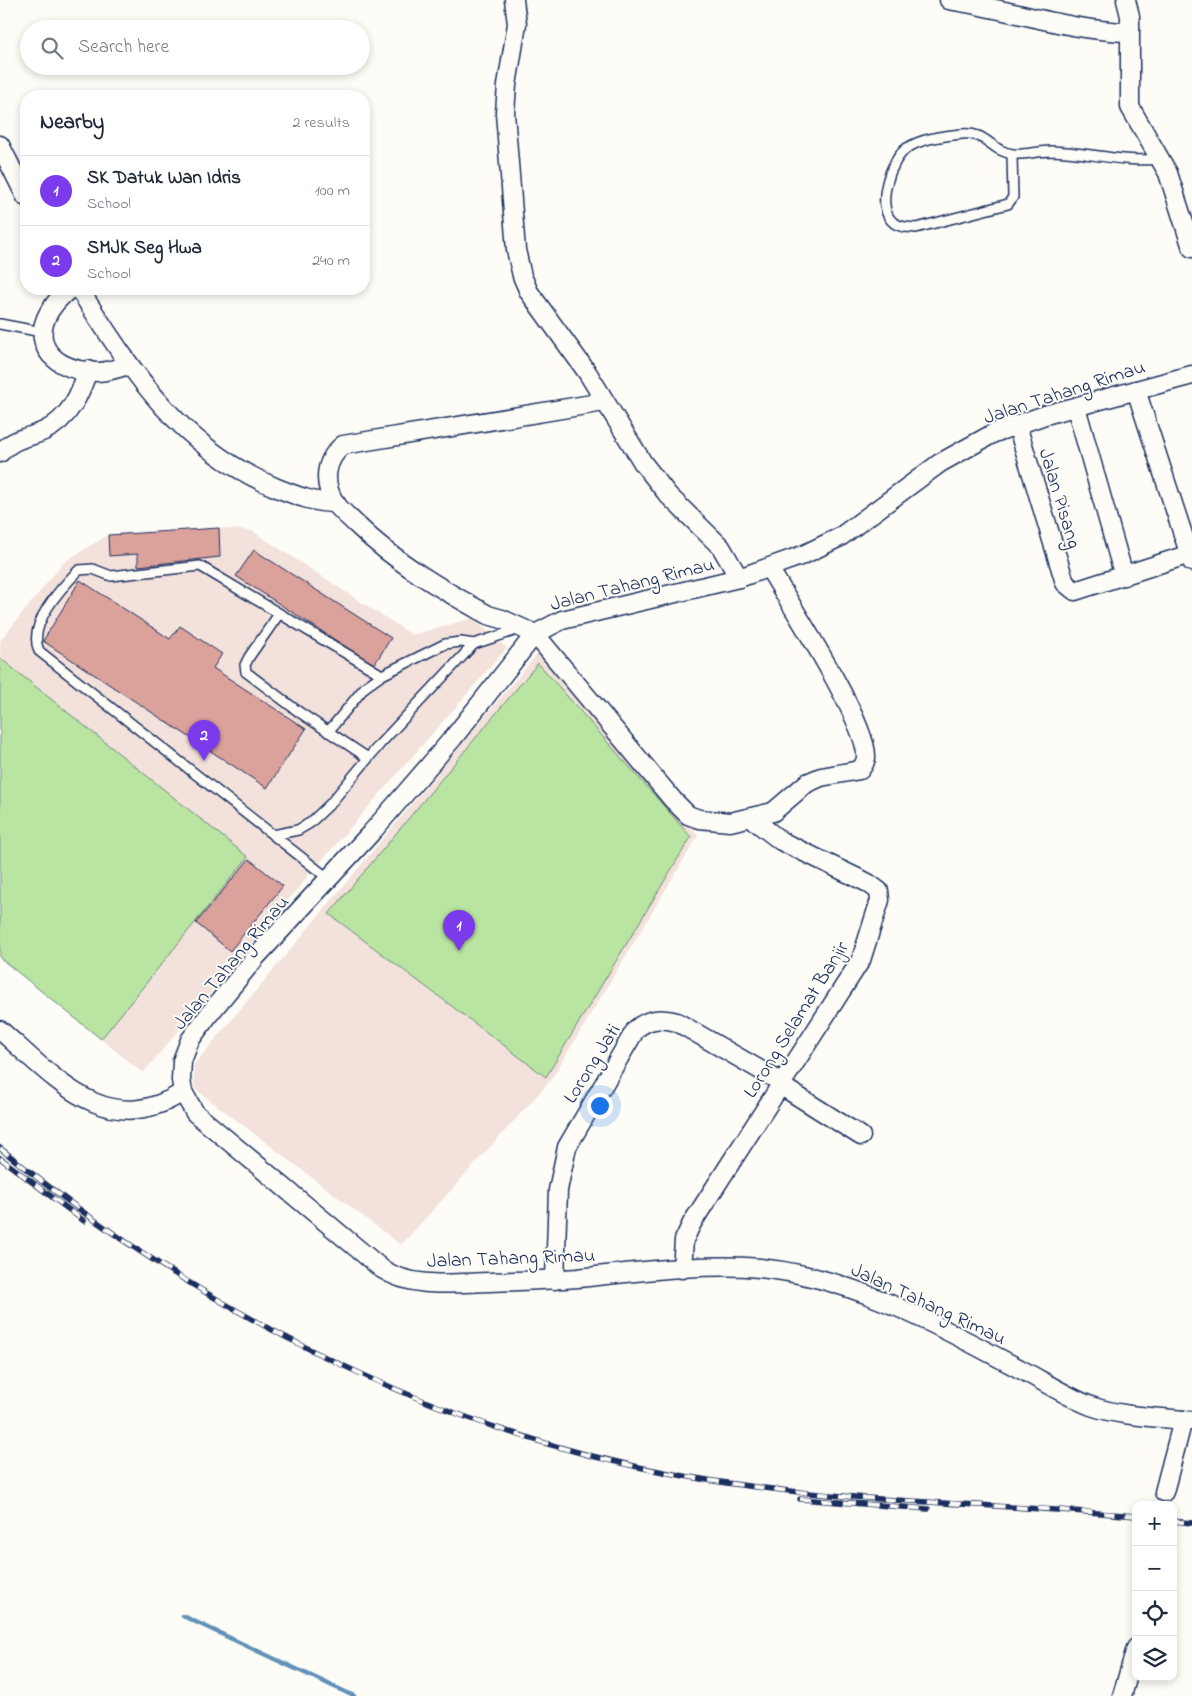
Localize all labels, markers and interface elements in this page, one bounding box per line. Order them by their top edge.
search box [20,20,370,75]
icon: search [38,34,66,62]
text: Search here [78,34,169,61]
text: Nearby [40,108,104,138]
text: 2 results [292,111,350,135]
text: SK Datuk Wan Idris [87,165,241,192]
text: 1 [53,179,59,203]
text: 100 m [315,179,350,203]
text: School [87,192,131,216]
text: SMJK Seg Hwa [87,235,202,262]
text: 2 [52,249,60,273]
text: 240 m [312,249,350,273]
text: School [87,262,131,286]
street label: Jalan Tahang Rimau [980,354,1150,434]
street label: Jalan Pisang [1029,445,1088,553]
street label: Jalan Tahang Rimau [547,551,718,621]
pin: 2 [188,720,220,761]
street label: Jalan Tahang Rimau [167,890,298,1038]
pin: 1 [443,910,475,951]
street label: Lorong Selamat Banjir [737,936,858,1105]
street label: Lorong Jati [557,1019,630,1110]
your location [587,1093,613,1119]
street label: Jalan Tahang Rimau [426,1242,596,1278]
street label: Jalan Tahang Rimau [845,1257,1010,1355]
map controls [1132,1501,1177,1681]
button: + [1132,1501,1177,1546]
button: − [1132,1546,1177,1591]
button: locate [1132,1591,1177,1636]
button: layers [1132,1636,1177,1681]

